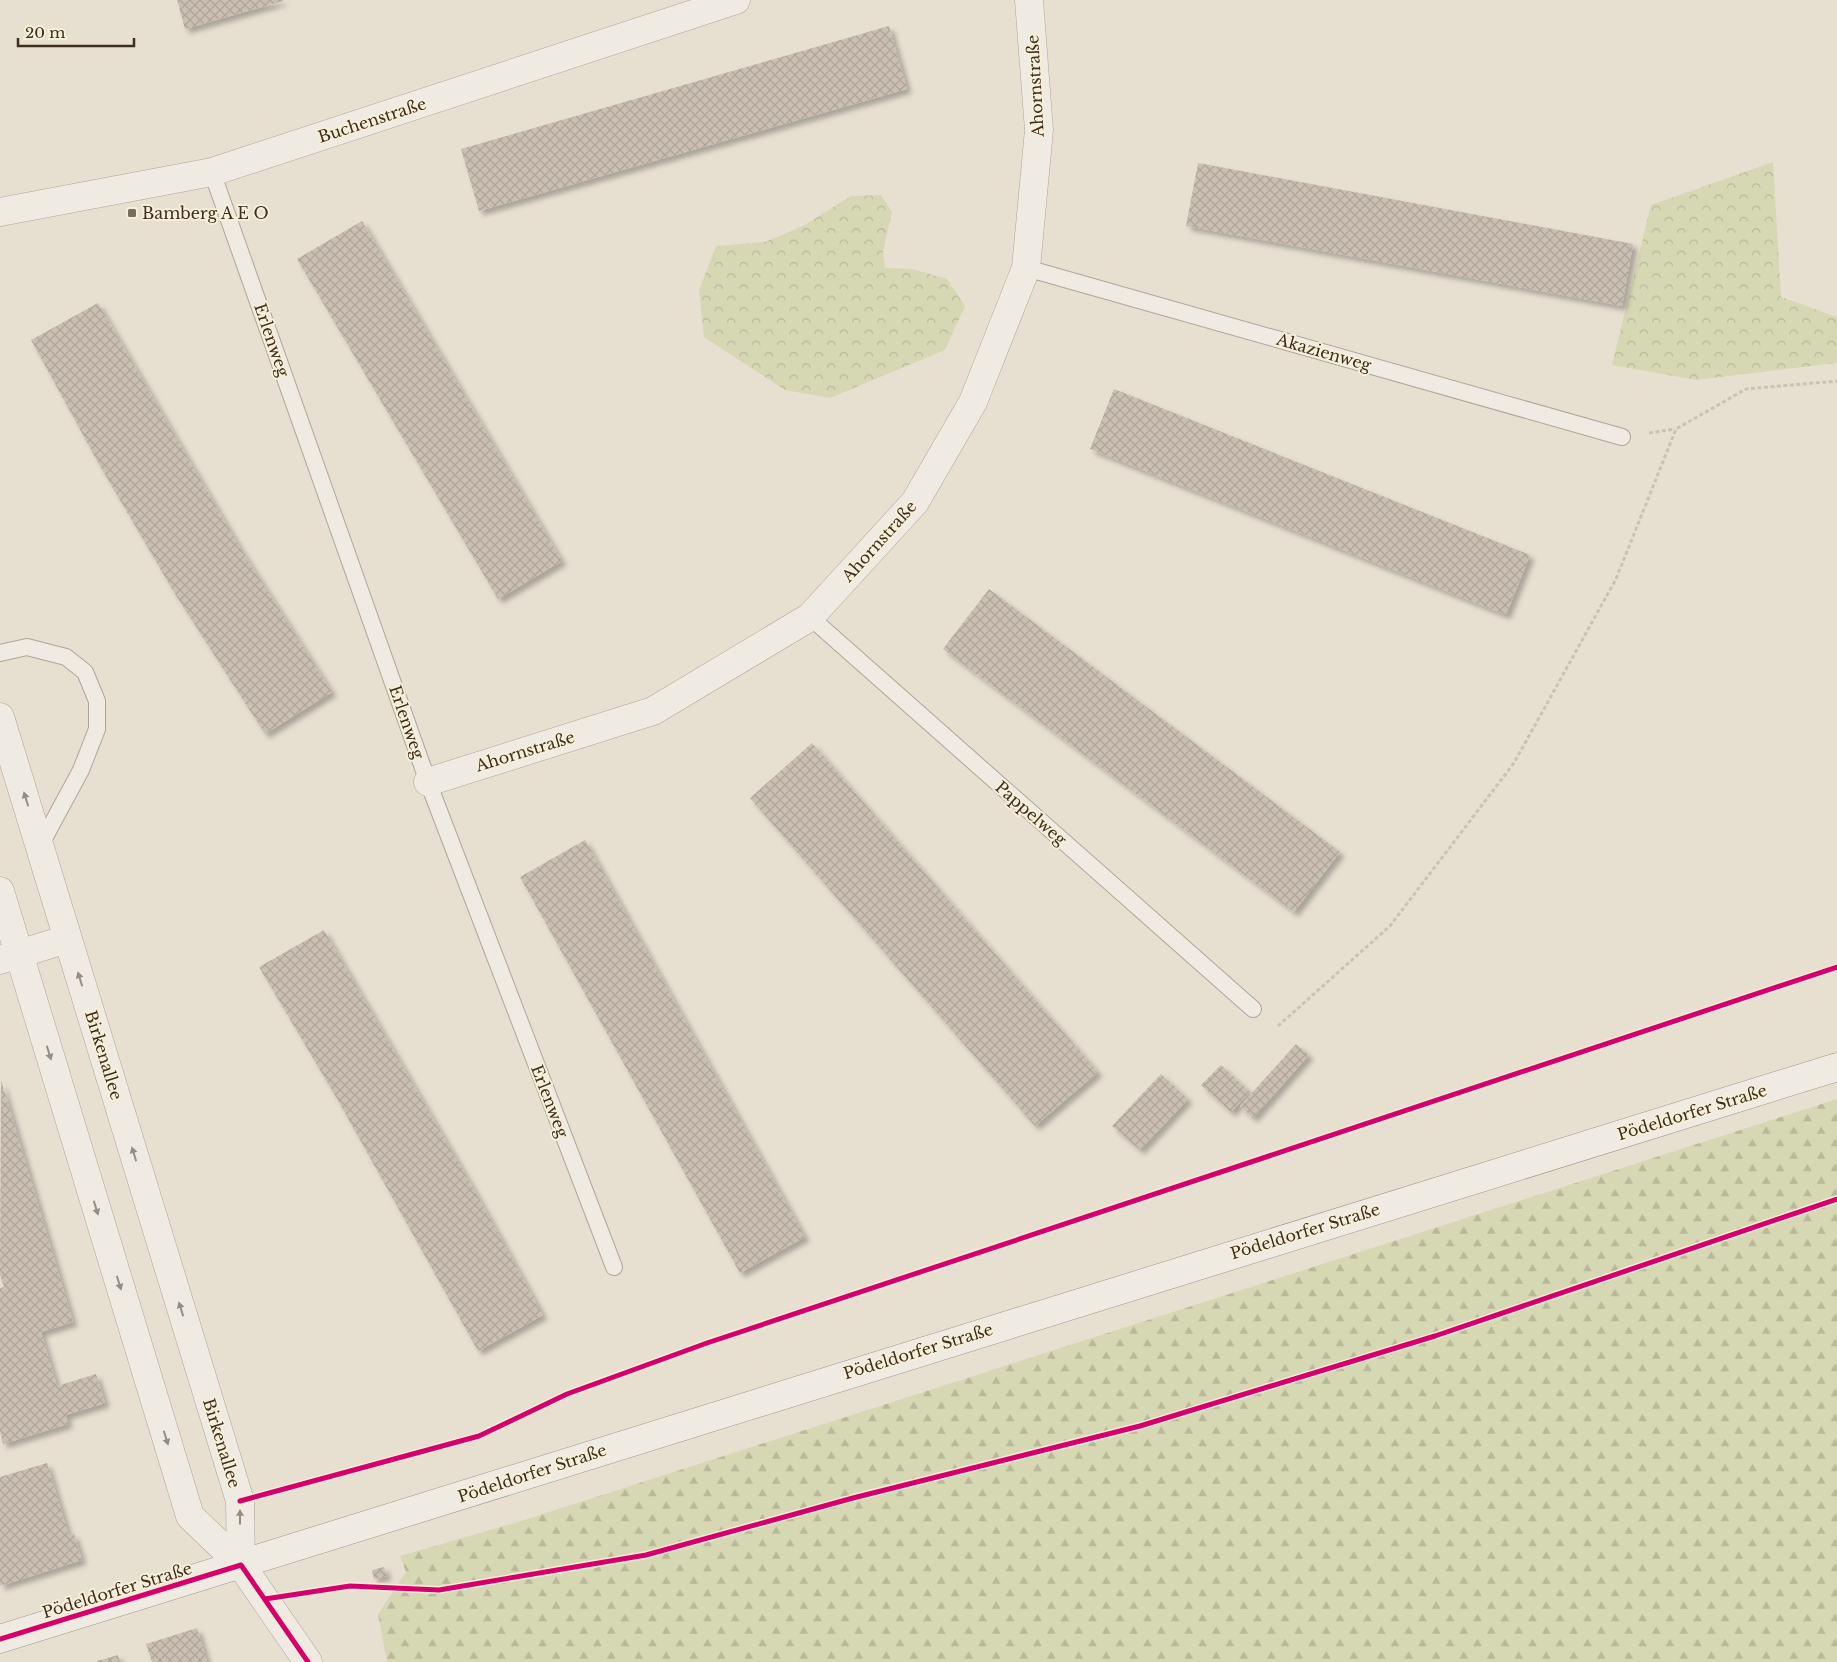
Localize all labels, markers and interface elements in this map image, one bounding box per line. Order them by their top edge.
scale bar [18,15,134,47]
text: 20 m [25,23,65,42]
street label: Ahornstraße [1022,34,1048,139]
street label: Buchenstraße [315,93,429,147]
place label: Bamberg A E O [142,203,269,223]
marker: Bamberg A E O [126,207,138,219]
street label: Erlenweg [250,301,294,380]
street label: Akazienweg [1273,329,1374,375]
street label: Ahornstraße [837,496,921,586]
street label: Erlenweg [385,683,429,762]
street label: Ahornstraße [472,726,577,776]
street label: Pappelweg [991,777,1071,850]
one-way arrow [21,791,29,806]
one-way arrow [76,971,84,986]
street label: Birkenallee [81,1008,127,1102]
one-way arrow [45,1046,53,1061]
street label: Erlenweg [527,1062,573,1141]
street label: Pödeldorfer Straße [1615,1080,1769,1144]
one-way arrow [129,1146,137,1161]
street label: Pödeldorfer Straße [1228,1199,1382,1263]
one-way arrow [93,1201,101,1216]
one-way arrow [115,1276,123,1291]
one-way arrow [177,1301,185,1316]
street label: Pödeldorfer Straße [841,1319,995,1383]
street label: Birkenallee [199,1396,245,1490]
one-way arrow [163,1431,171,1446]
street label: Pödeldorfer Straße [455,1439,609,1507]
one-way arrow [236,1508,244,1524]
street label: Pödeldorfer Straße [40,1558,194,1622]

